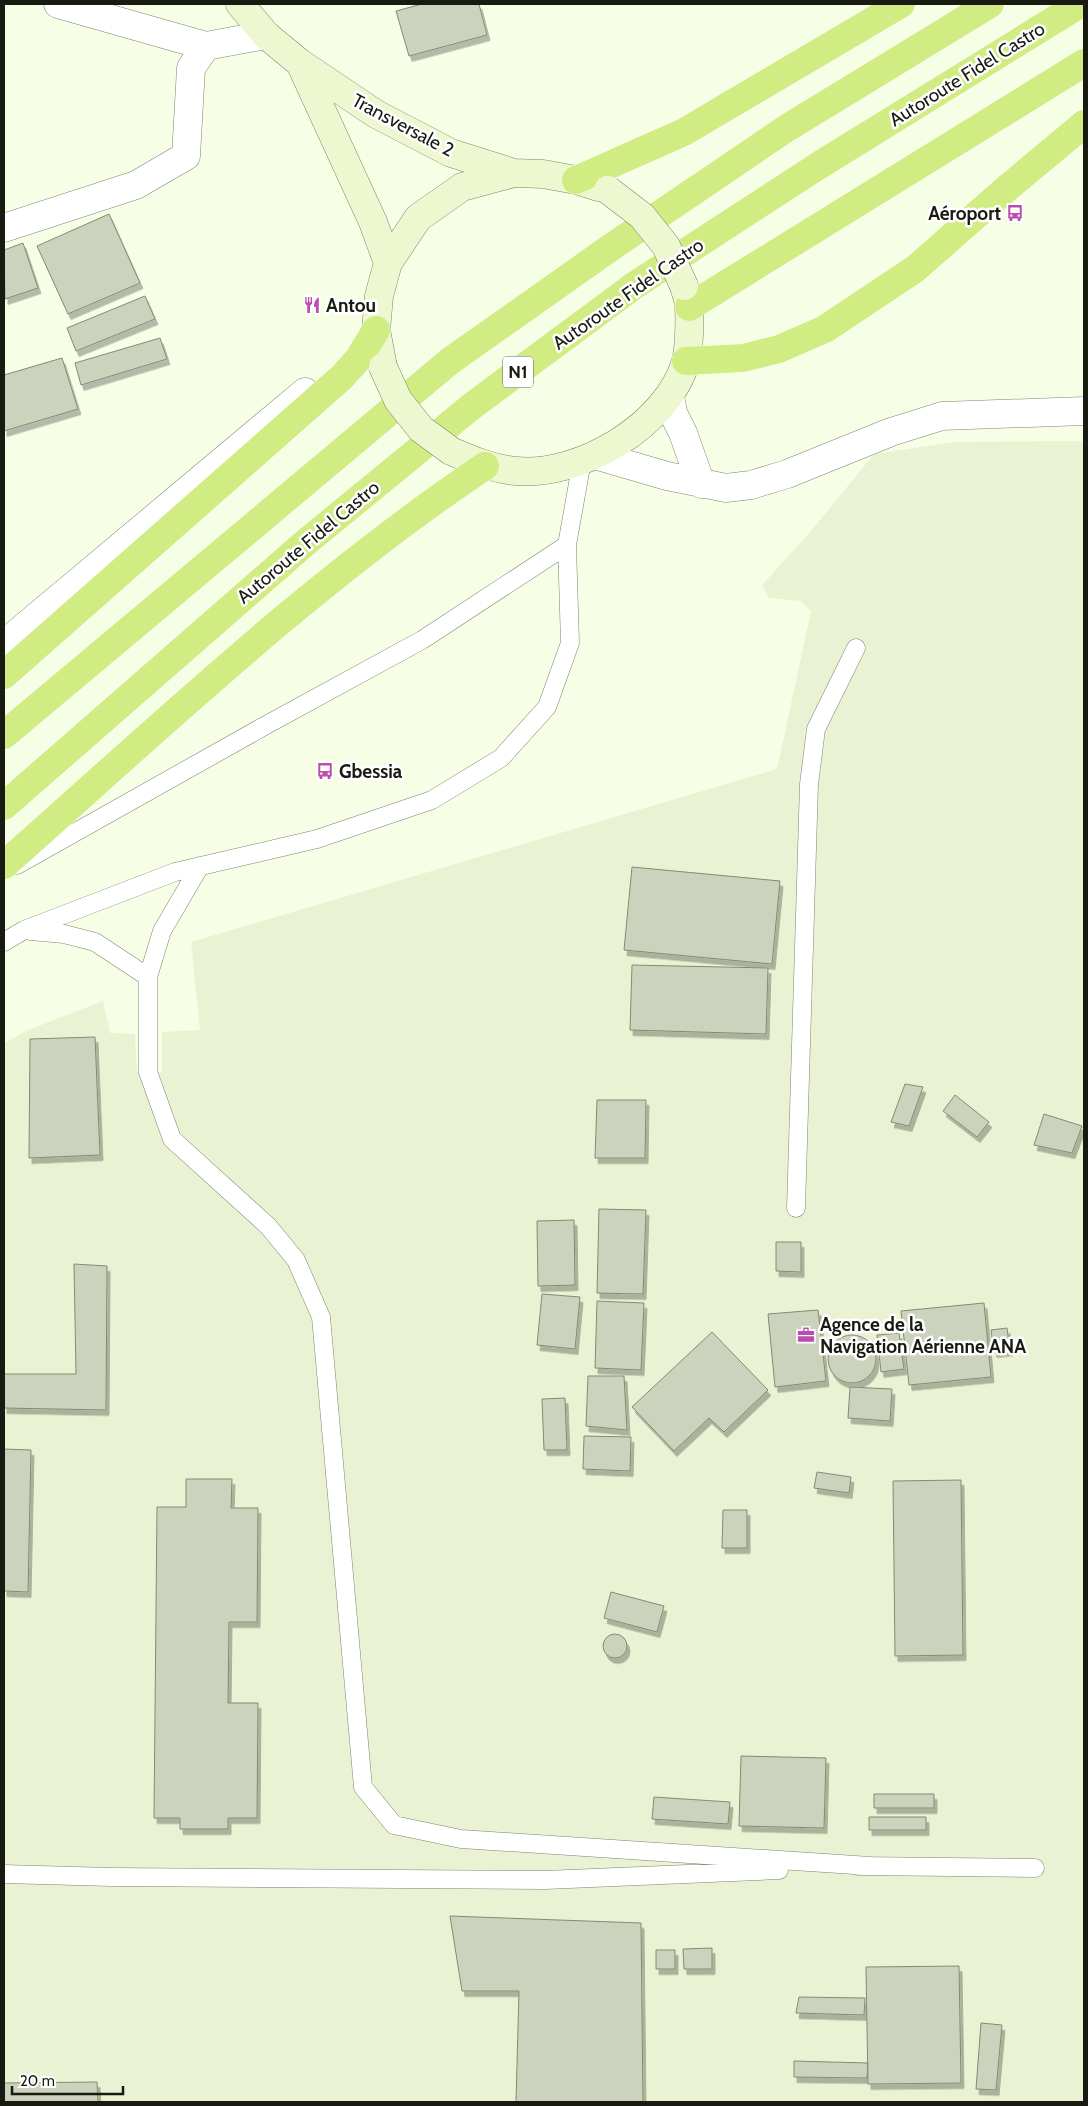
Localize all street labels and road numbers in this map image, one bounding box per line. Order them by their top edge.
street label: Autoroute Fidel Castro [885,17,1049,131]
street label: Transversale 2 [348,89,458,161]
street label: Autoroute Fidel Castro [548,233,708,355]
road number: N1 [503,357,533,388]
street label: Autoroute Fidel Castro [232,476,384,608]

